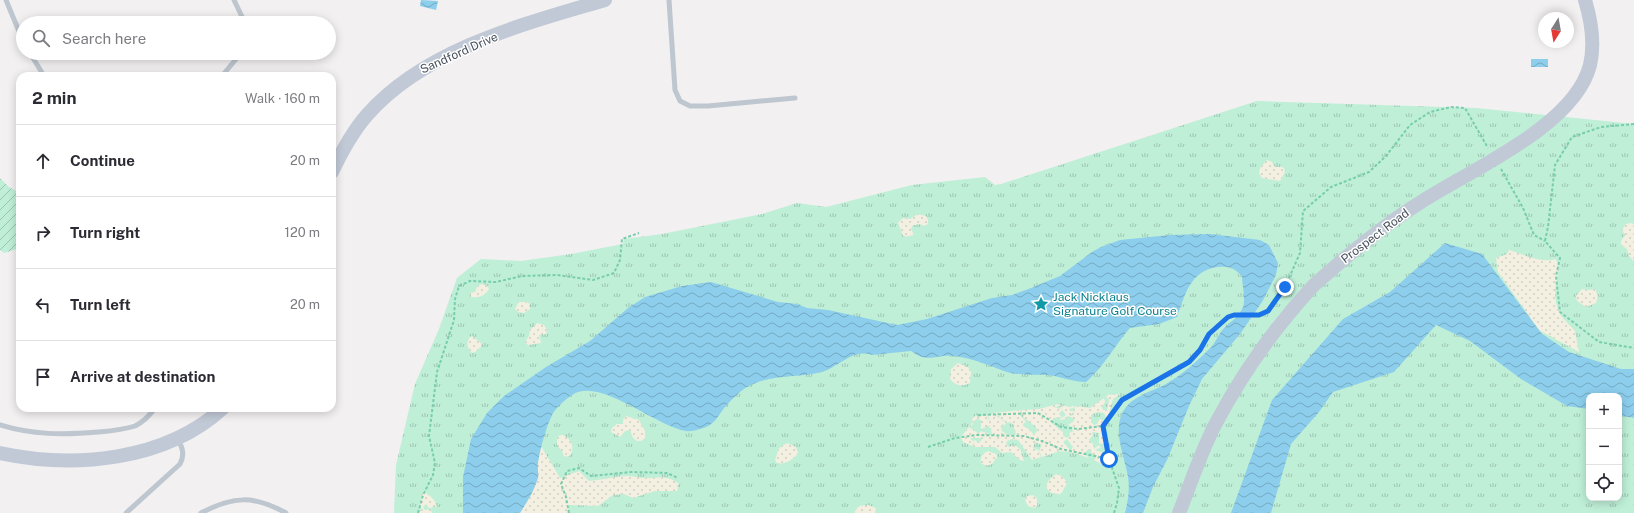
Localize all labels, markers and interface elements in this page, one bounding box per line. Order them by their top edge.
north arrow [1538,12,1574,48]
search box [16,16,336,60]
icon: search [30,27,52,49]
text: Search here [62,30,146,47]
street label: Sandford Drive [418,30,500,76]
text: 2 min [32,88,77,108]
text: Walk · 160 m [245,91,320,106]
icon: ahead [32,150,54,172]
text: Continue [70,152,135,169]
text: 20 m [290,153,320,168]
street label: Prospect Road [1338,206,1412,266]
icon: right [32,222,54,244]
text: Turn right [70,224,140,241]
text: 120 m [285,225,320,240]
route end [1276,278,1294,296]
place label: Jack Nicklaus Signature Golf Course [1053,290,1177,318]
icon: left [32,294,54,316]
place icon: Jack Nicklaus Signature Golf Course [1032,295,1050,313]
text: Turn left [70,296,131,313]
text: 20 m [290,297,320,312]
icon: arrive [32,366,54,388]
text: Arrive at destination [70,368,215,385]
map controls [1586,393,1622,501]
button: + [1586,393,1622,429]
button: − [1586,429,1622,465]
route start [1100,450,1118,468]
button: locate [1586,465,1622,501]

